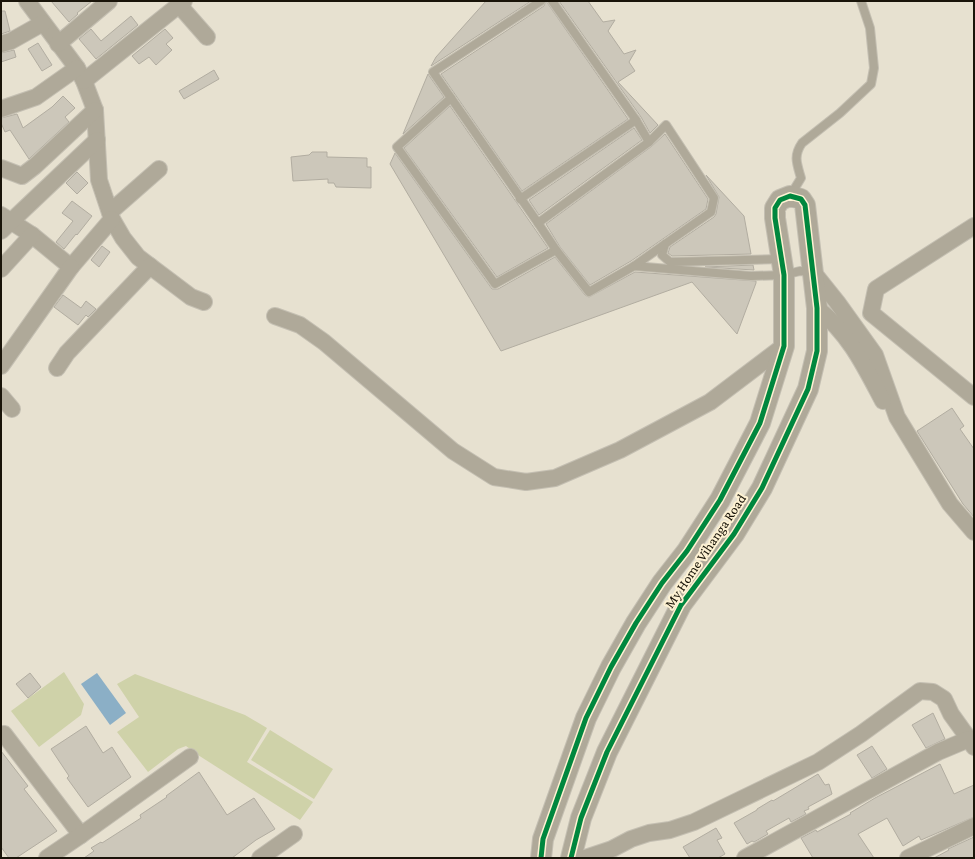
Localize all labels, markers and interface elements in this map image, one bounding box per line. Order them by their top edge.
street label: My Home Vihanga Road [661,490,749,611]

